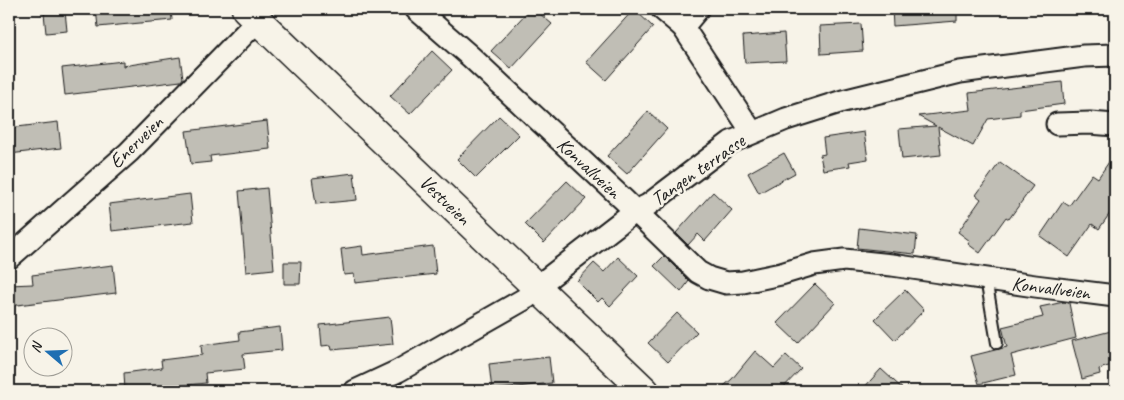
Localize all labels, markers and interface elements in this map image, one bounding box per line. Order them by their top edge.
street label: Enerveien [104,110,169,174]
street label: Tangen terrasse [646,128,751,211]
street label: Konvallveien [552,132,627,205]
street label: Vestveien [414,170,477,231]
street label: Konvallveien [1010,271,1093,305]
north arrow [22,328,72,378]
text: N [27,339,46,355]

